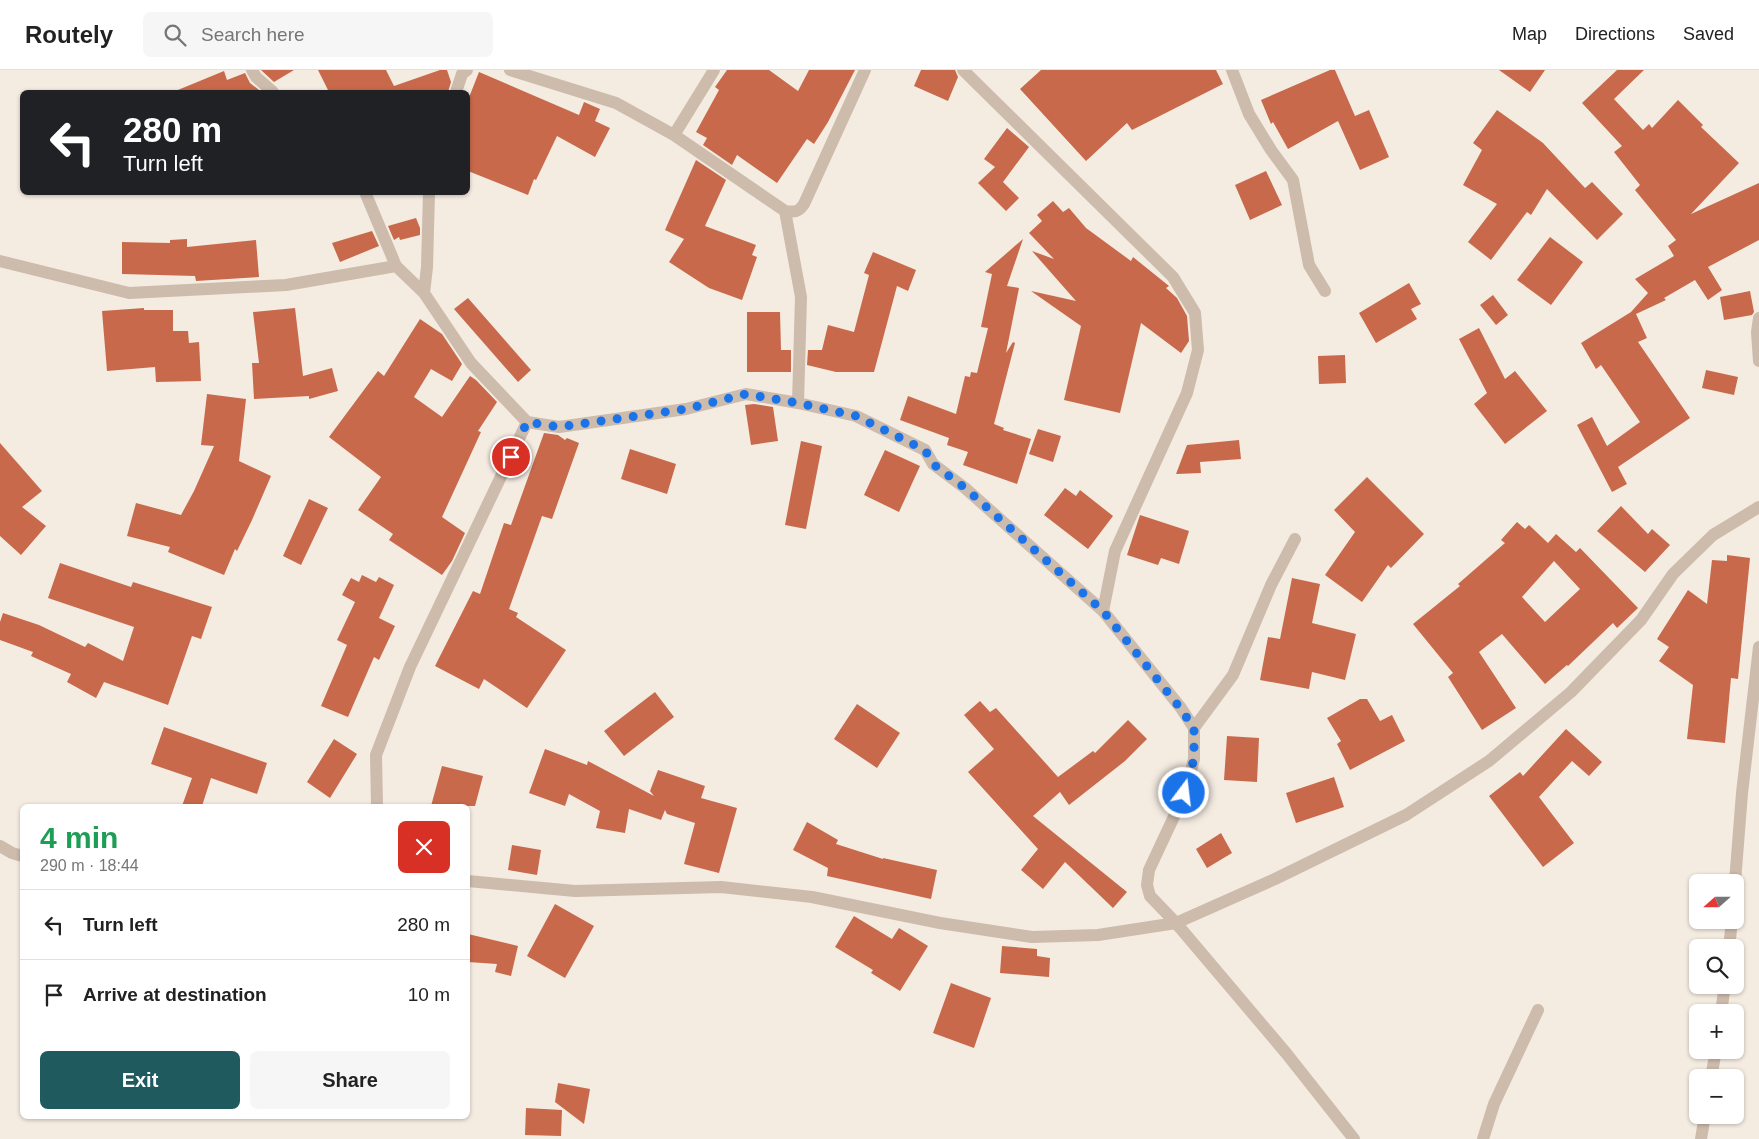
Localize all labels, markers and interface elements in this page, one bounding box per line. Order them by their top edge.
search box [143,12,493,57]
text: Routely [25,21,113,48]
icon: search [161,21,189,49]
text: Search here [201,24,305,45]
text: Map [1512,24,1547,44]
text: Directions [1575,24,1655,44]
text: Saved [1683,24,1734,44]
icon: left [40,110,105,175]
text: 280 m [123,110,222,149]
text: Turn left [123,151,203,176]
pin [490,436,532,478]
icon: arrive [497,443,525,471]
position arrow [1157,766,1209,818]
text: 4 min [40,821,118,854]
button: close [398,821,450,873]
text: 290 m · 18:44 [40,857,139,874]
north arrow [1689,874,1744,929]
map controls [1689,874,1744,1124]
icon: left [40,911,68,939]
text: Turn left [83,914,158,935]
text: 280 m [397,914,450,935]
button: search [1689,939,1744,994]
icon: arrive [40,981,68,1009]
text: Arrive at destination [83,984,267,1005]
text: 10 m [408,984,450,1005]
button: + [1689,1004,1744,1059]
button: Exit [40,1051,240,1109]
button: Share [250,1051,450,1109]
button: − [1689,1069,1744,1124]

